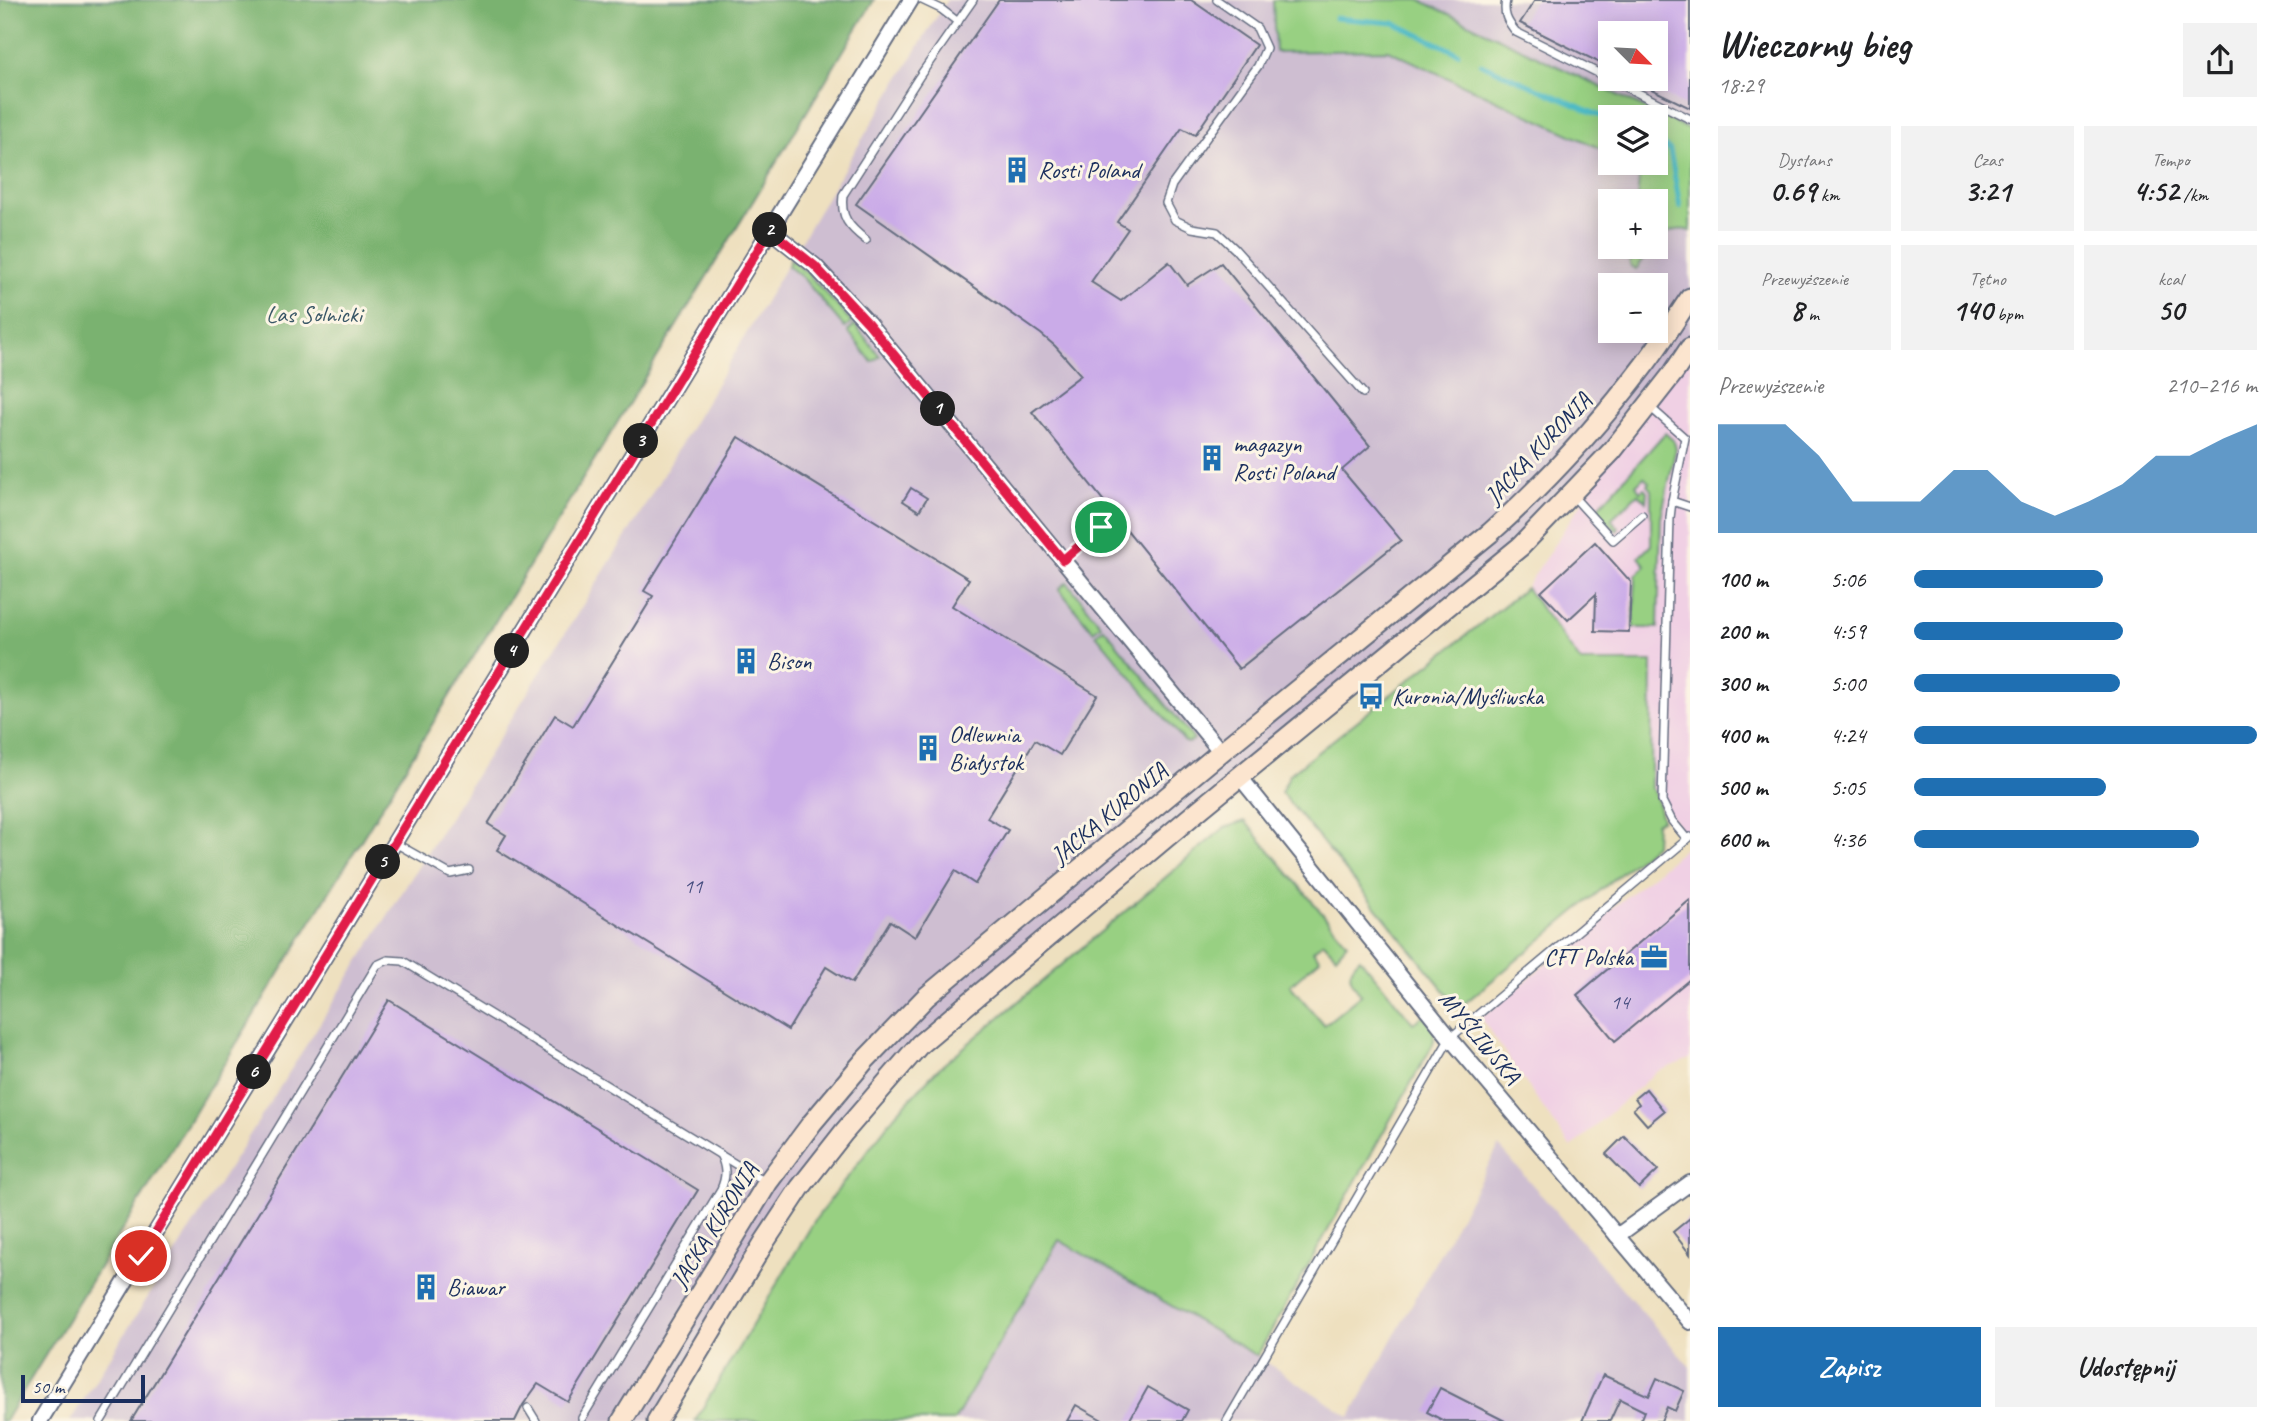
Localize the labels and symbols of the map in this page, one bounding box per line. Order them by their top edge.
north arrow [1598,21,1668,91]
building icon: Rosti Poland [1002,155,1032,185]
place label: Rosti Poland [1038,155,1143,185]
pin: 2 [752,212,788,247]
park label: Las Solnicki [266,299,364,329]
street label: JACKA KURONIA [1478,385,1598,511]
pin: 1 [920,392,956,426]
pin: 3 [624,424,658,458]
place label: magazyn Rosti Poland [1233,429,1338,487]
building icon: magazyn Rosti Poland [1197,443,1227,473]
pin [1071,497,1131,557]
pin: 4 [494,634,530,668]
building icon: Bison [731,646,761,676]
place label: Bison [767,646,812,676]
bus stop icon: Kuronia/Myśliwska [1356,681,1386,711]
place label: Kuronia/Myśliwska [1392,681,1545,711]
place label: Odlewnia Białystok [949,719,1025,777]
building icon: Odlewnia Białystok [913,733,943,763]
street label: JACKA KURONIA [1044,755,1174,871]
pin: 5 [366,844,400,880]
house number: 11 [684,873,704,899]
place label: CFT Polska [1544,942,1634,972]
office icon: CFT Polska [1639,942,1669,972]
street label: MYŚLIWSKA [1432,984,1528,1090]
house number: 14 [1611,989,1632,1015]
pin: 6 [236,1054,272,1090]
street label: JACKA KURONIA [663,1156,765,1294]
pin [111,1226,171,1286]
building icon: Biawar [411,1272,441,1302]
place label: Biawar [447,1272,507,1302]
scale bar [21,1372,145,1404]

